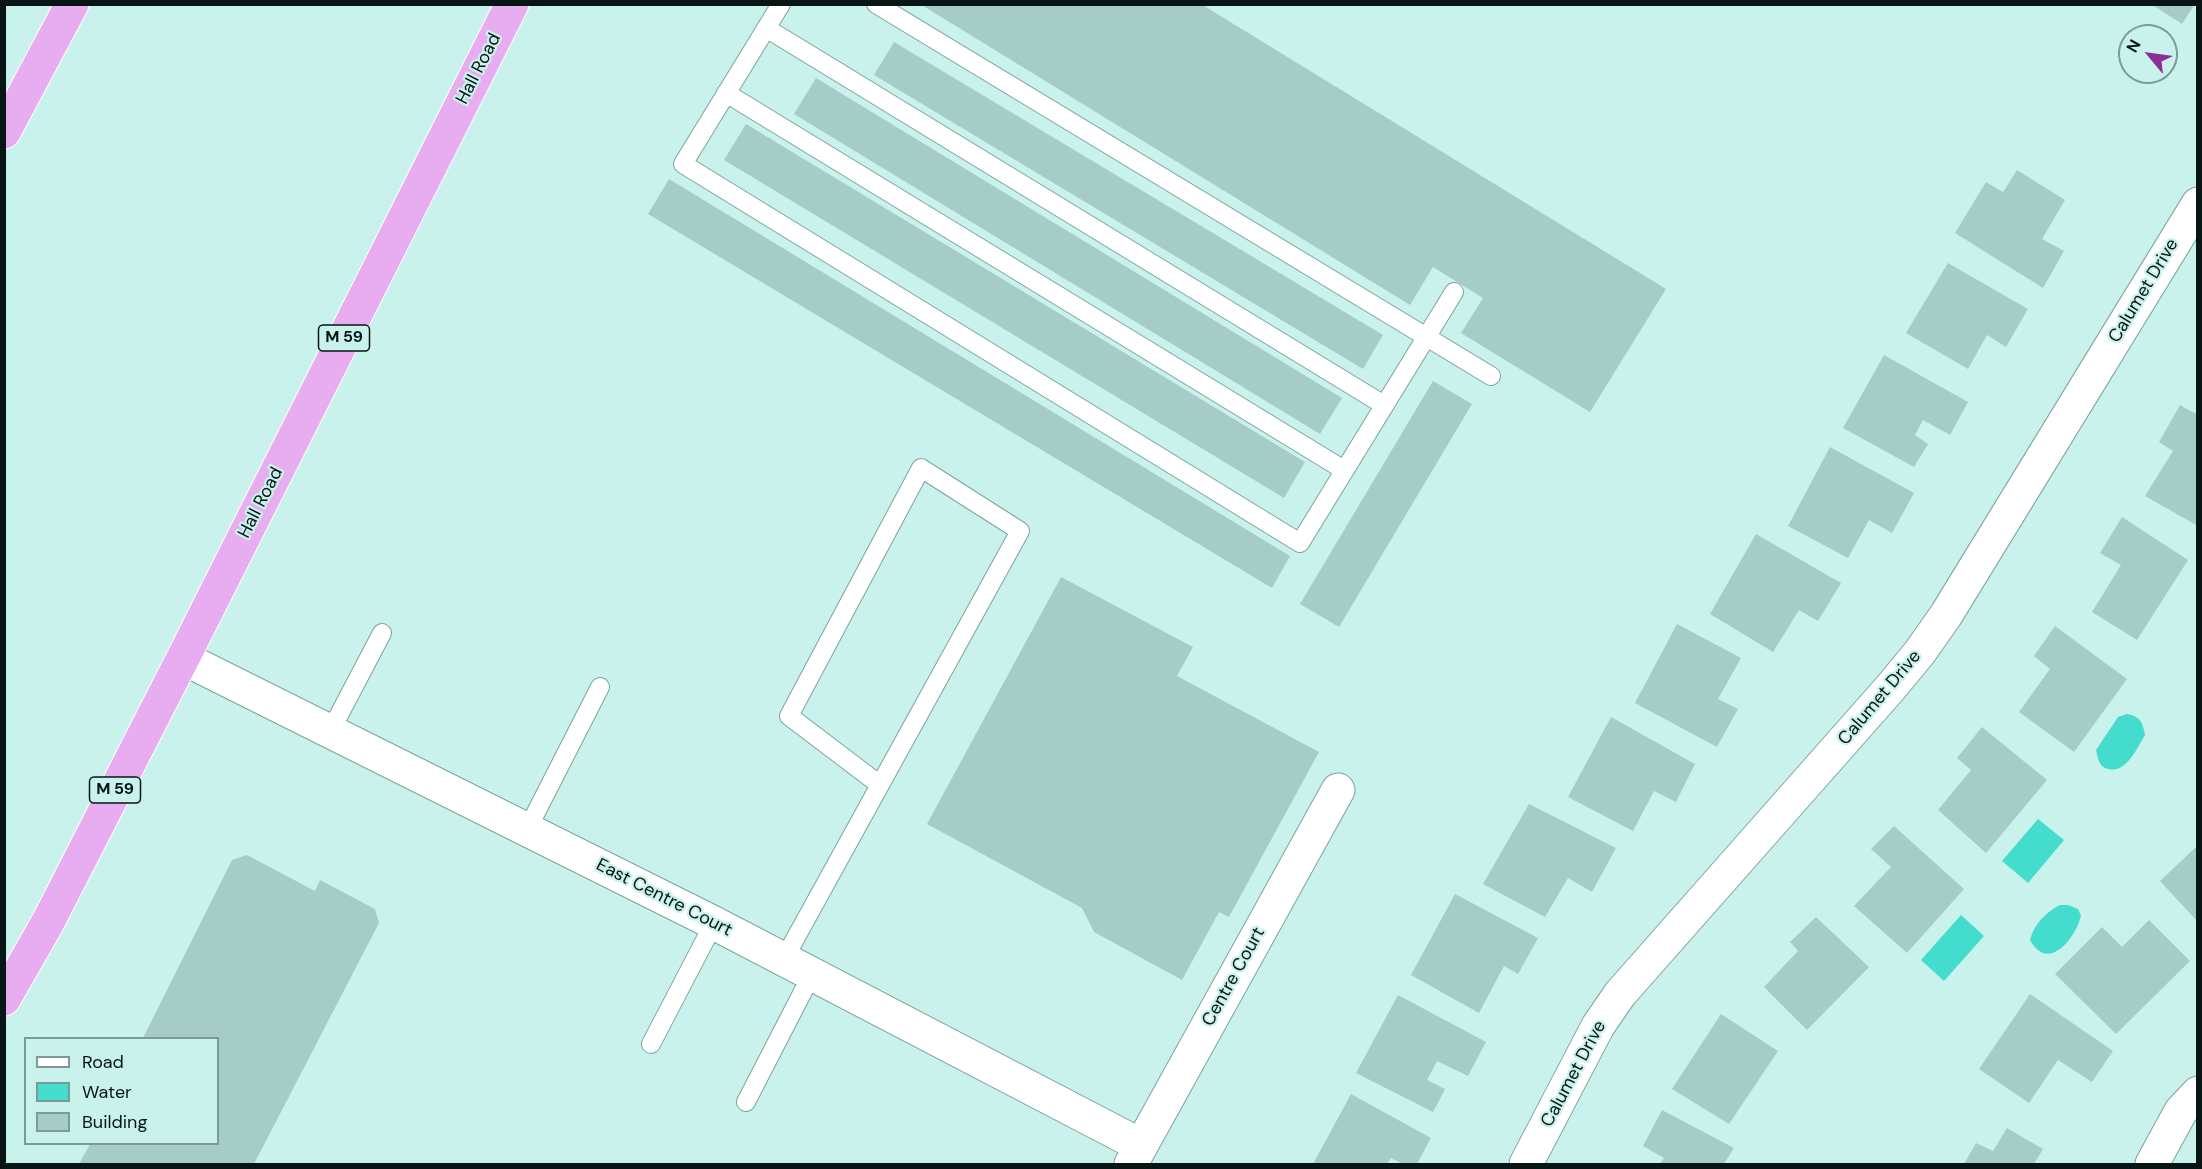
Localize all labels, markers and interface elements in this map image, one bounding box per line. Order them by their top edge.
north arrow [2118,24,2178,84]
street label: Hall Road [452,30,506,108]
text: N [2122,36,2146,56]
street label: Calumet Drive [2104,235,2184,347]
road number: M 59 [318,325,370,351]
street label: Hall Road [234,464,288,542]
street label: Calumet Drive [1834,646,1926,750]
road number: M 59 [90,777,140,803]
street label: East Centre Court [592,854,736,942]
street label: Centre Court [1198,924,1270,1030]
street label: Calumet Drive [1537,1017,1611,1131]
legend [24,1037,219,1145]
text: Road [82,1050,124,1074]
text: Water [82,1080,132,1104]
text: Building [82,1110,147,1134]

